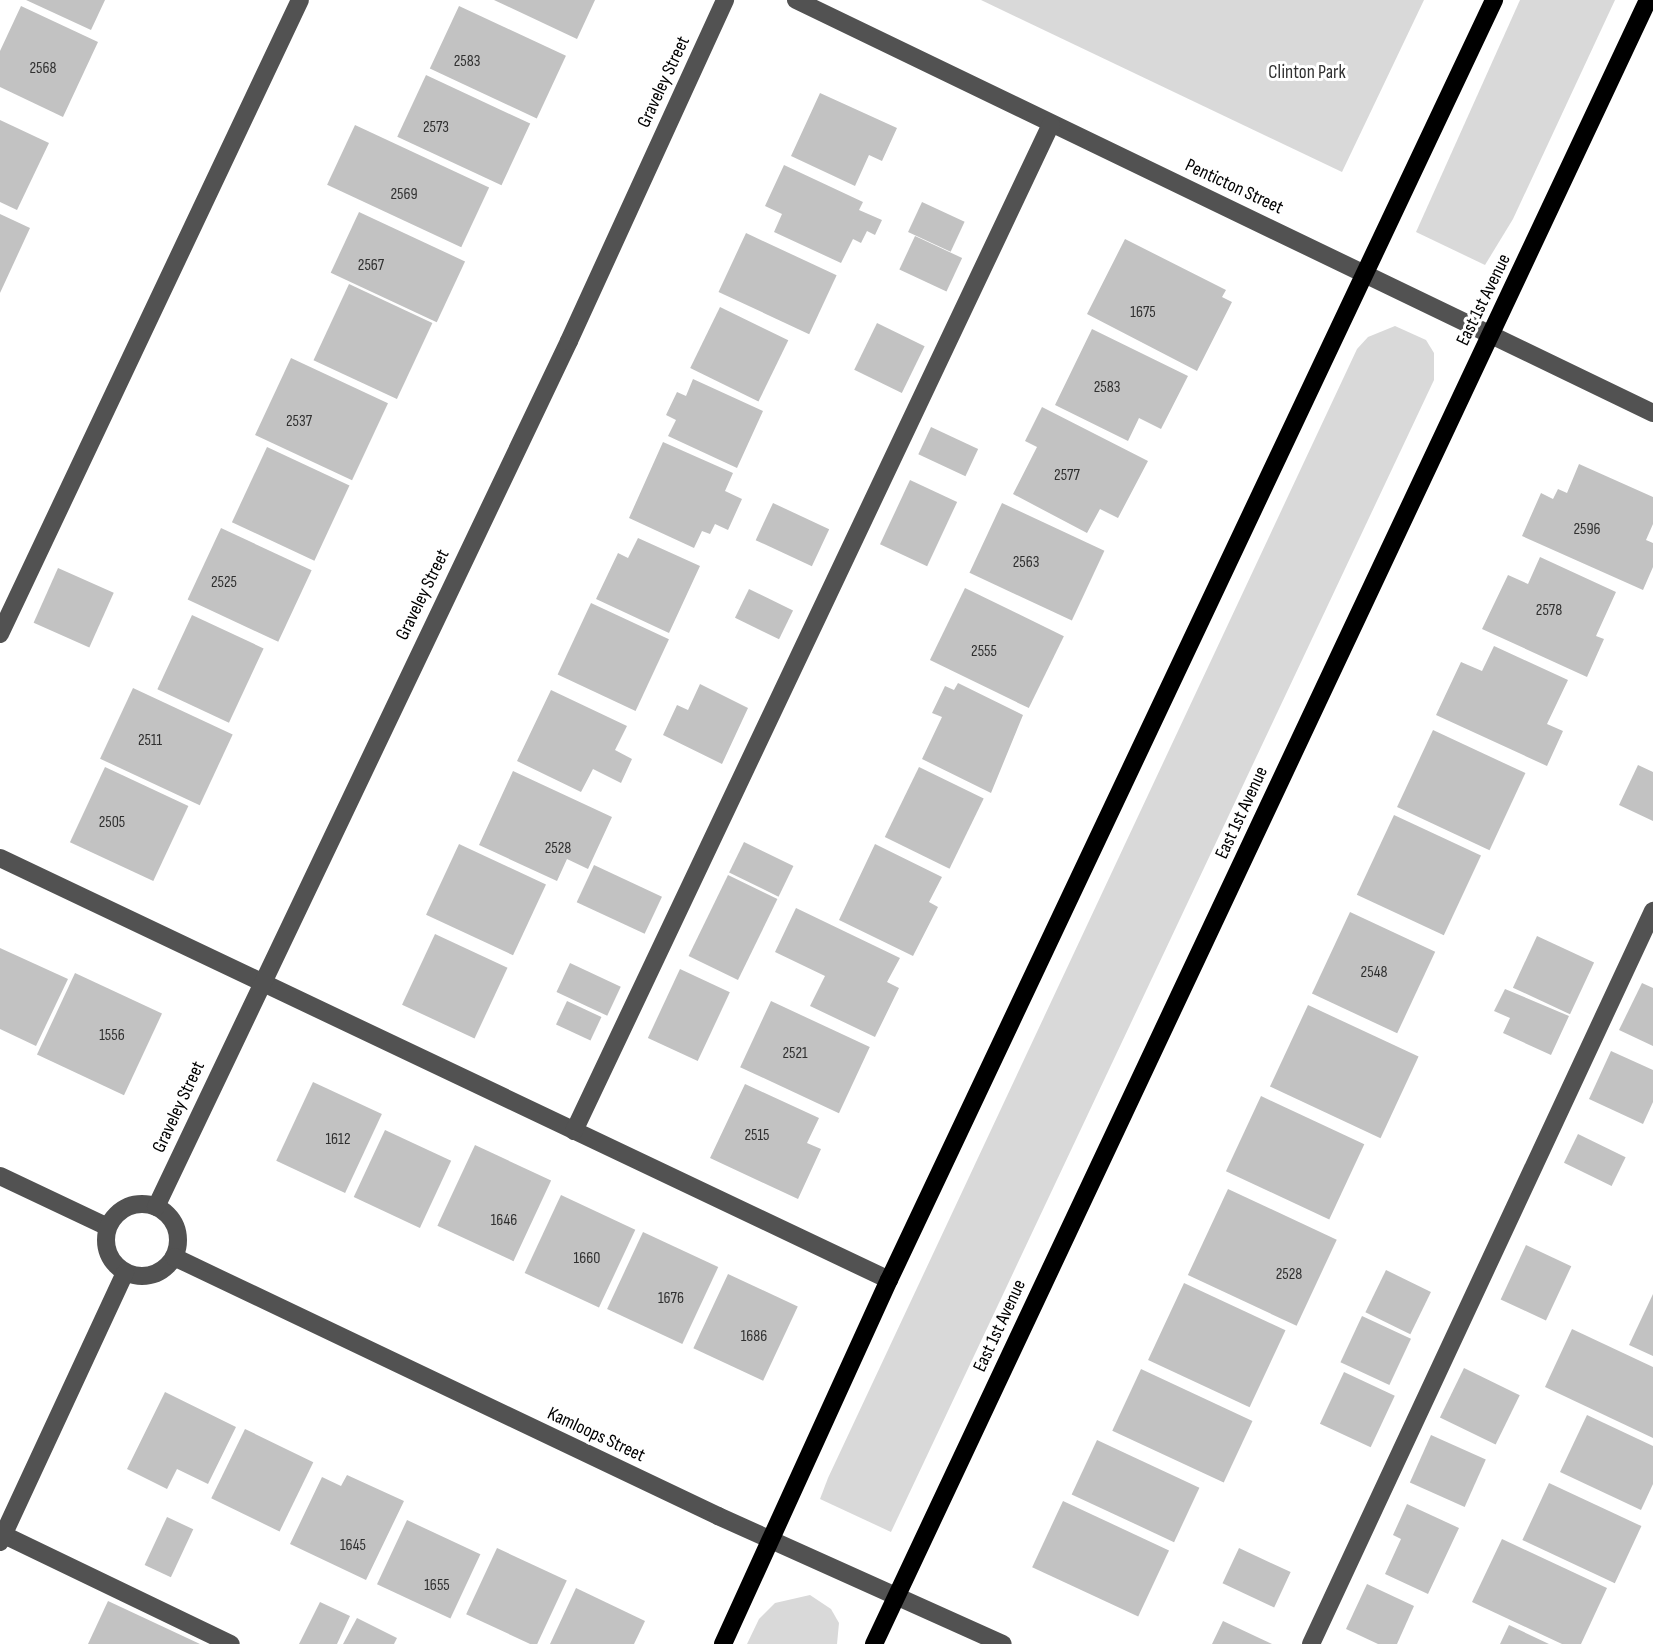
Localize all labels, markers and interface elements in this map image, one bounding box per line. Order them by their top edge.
street label: Graveley Street [633,33,695,131]
house number: 2583 [454,52,480,72]
house number: 2568 [29,59,57,79]
park label: Clinton Park [1268,62,1346,84]
house number: 2573 [423,118,449,138]
street label: Penticton Street [1181,154,1287,220]
house number: 2569 [390,185,418,205]
street label: East 1st Avenue [1452,250,1516,350]
house number: 2567 [358,256,384,276]
house number: 1675 [1130,303,1156,323]
house number: 2583 [1094,378,1120,398]
house number: 2537 [286,412,312,432]
house number: 2577 [1054,466,1080,486]
house number: 2596 [1573,520,1601,540]
street label: Graveley Street [391,546,455,644]
house number: 2563 [1013,553,1039,573]
house number: 2525 [211,573,237,593]
house number: 2578 [1536,601,1562,621]
house number: 2555 [971,642,997,662]
house number: 2511 [138,731,162,751]
street label: East 1st Avenue [1211,763,1273,863]
house number: 2505 [99,813,125,833]
house number: 2528 [545,839,571,859]
house number: 2548 [1361,963,1387,983]
house number: 1556 [99,1026,125,1046]
house number: 2521 [782,1044,808,1064]
street label: Graveley Street [148,1058,210,1156]
house number: 2515 [744,1126,770,1146]
house number: 1612 [326,1130,350,1150]
house number: 1646 [491,1211,517,1231]
house number: 1660 [574,1249,600,1269]
house number: 2528 [1276,1265,1302,1285]
street label: East 1st Avenue [969,1276,1031,1376]
house number: 1676 [658,1289,684,1309]
house number: 1686 [741,1327,767,1347]
street label: Kamloops Street [544,1402,648,1468]
house number: 1645 [340,1536,366,1556]
house number: 1655 [424,1576,450,1596]

